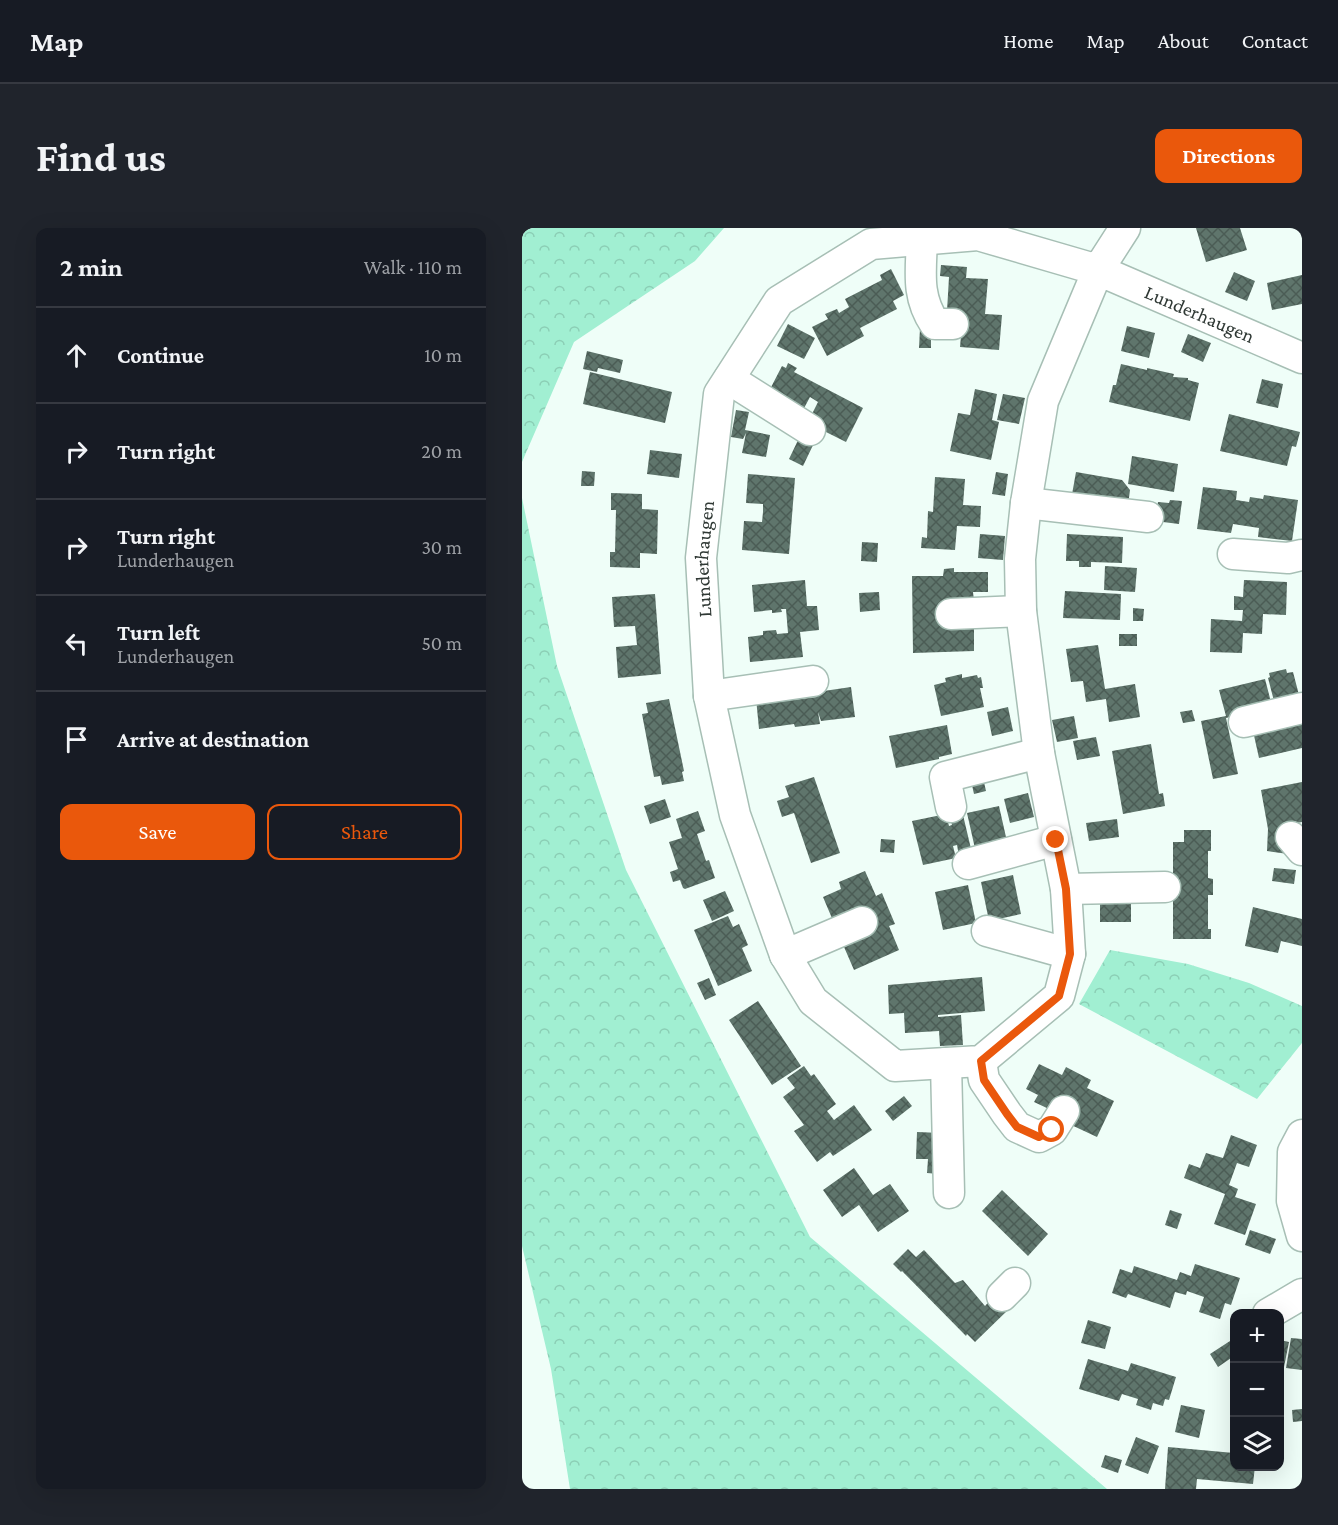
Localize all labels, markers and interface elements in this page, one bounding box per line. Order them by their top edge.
text: Map [30,26,83,57]
text: Home [1003,29,1053,53]
text: Map [1086,29,1125,53]
text: About [1158,29,1209,53]
text: Contact [1242,29,1308,53]
button: Directions [1155,129,1302,183]
text: Find us [36,133,166,180]
text: 2 min [60,253,123,282]
text: Walk · 110 m [364,256,462,278]
street label: Lunderhaugen [1142,281,1258,347]
icon: ahead [60,339,93,372]
text: Continue [117,343,204,368]
text: 10 m [424,344,462,366]
icon: right [60,435,93,468]
text: Turn right [117,439,215,464]
text: 20 m [421,440,462,462]
street label: Lunderhaugen [690,499,718,618]
text: Turn right [117,524,215,549]
icon: right [60,531,93,564]
text: 30 m [421,536,462,558]
text: Lunderhaugen [117,549,234,571]
text: Turn left [117,620,200,645]
icon: left [60,627,93,660]
text: 50 m [421,632,462,654]
text: Lunderhaugen [117,645,234,667]
icon: arrive [60,723,93,756]
text: Arrive at destination [117,727,309,752]
button: Save [60,804,255,860]
button: Share [267,804,462,860]
route end [1042,826,1068,852]
route start [1038,1116,1064,1142]
map controls [1230,1309,1284,1471]
button: + [1230,1309,1284,1363]
button: − [1230,1363,1284,1417]
button: layers [1230,1417,1284,1471]

